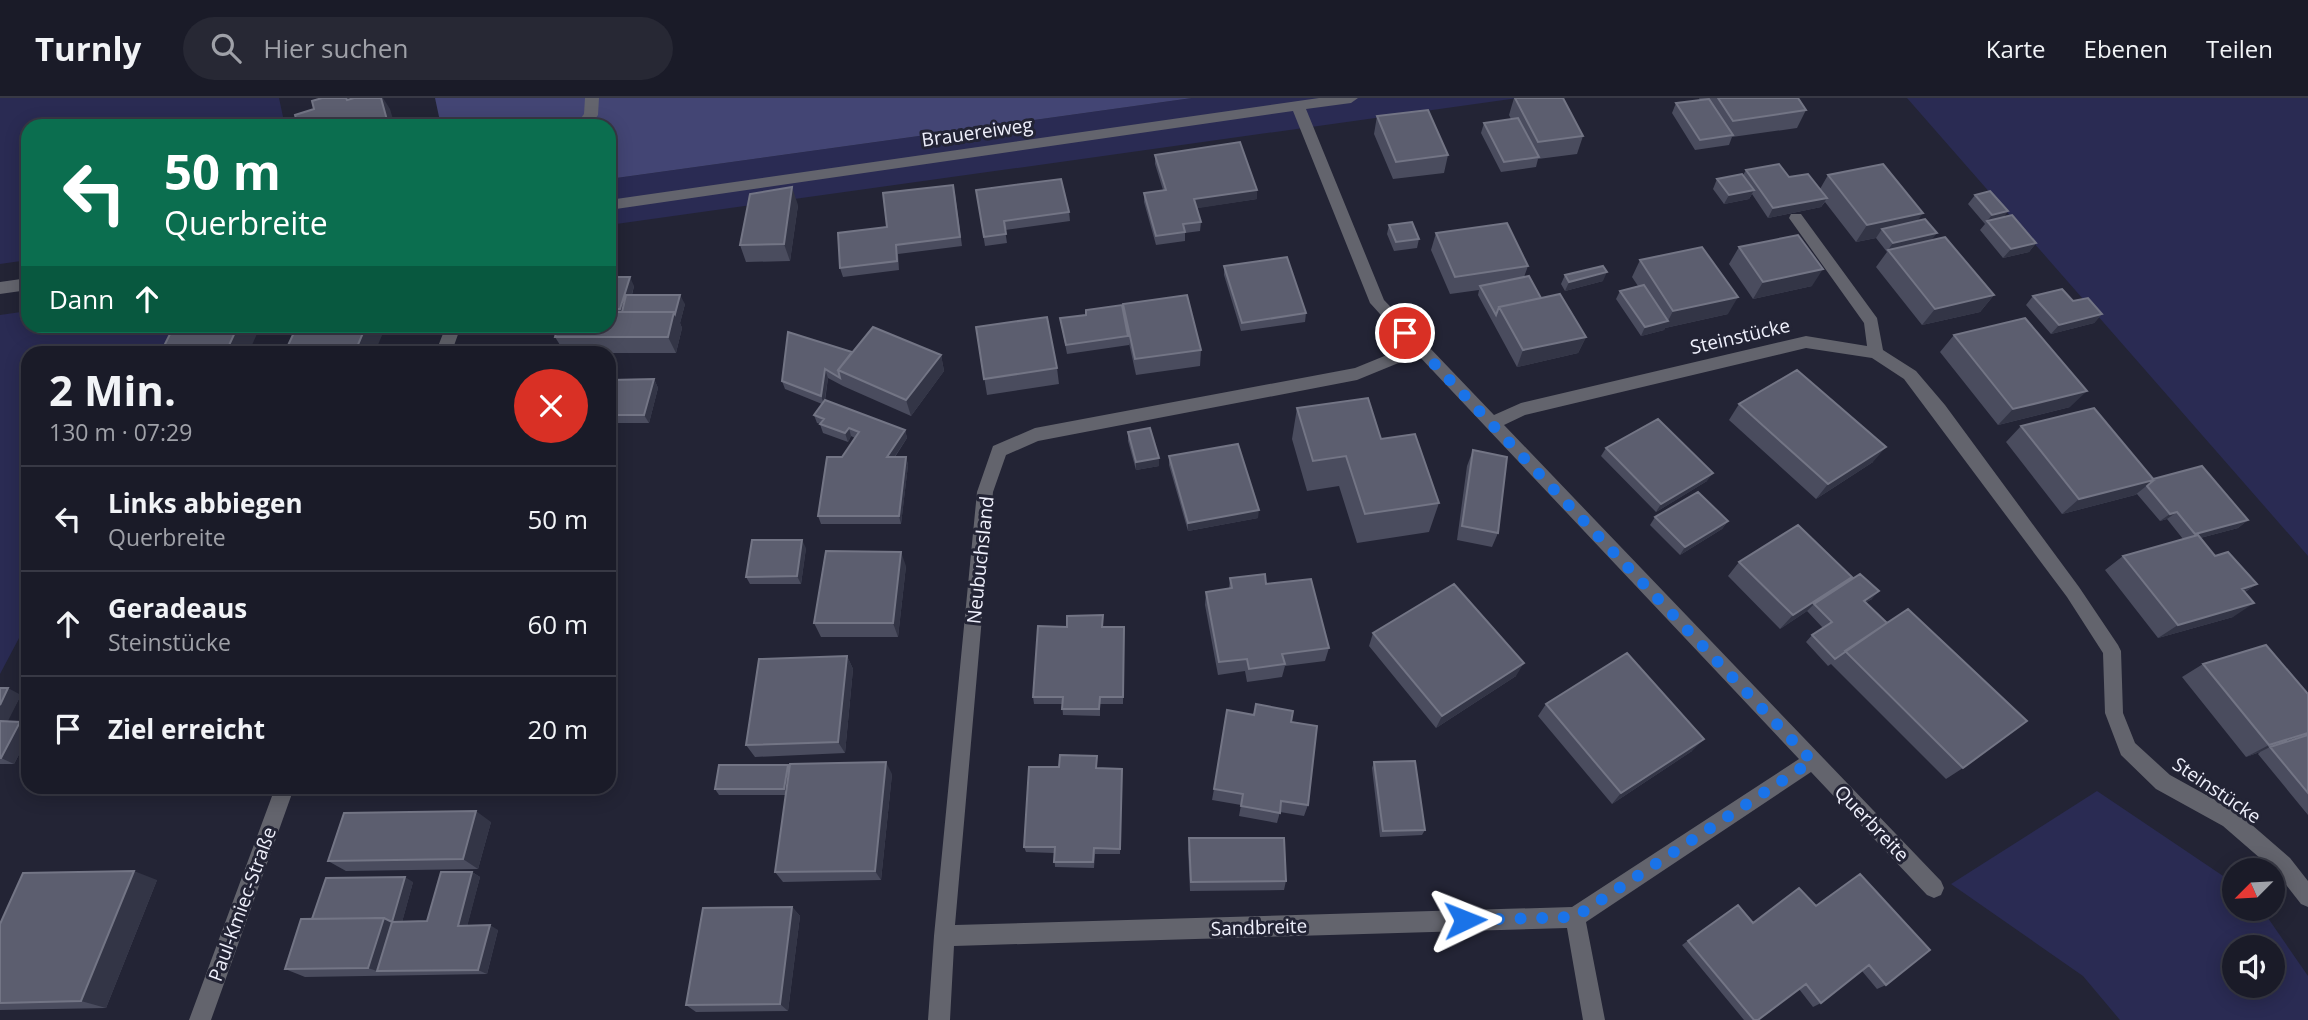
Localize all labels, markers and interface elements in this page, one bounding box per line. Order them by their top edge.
search box [183,17,673,80]
text: Turnly [35,26,141,71]
icon: search [207,29,245,67]
text: Hier suchen [263,30,408,66]
text: Karte [1986,32,2046,65]
text: Ebenen [2084,32,2168,65]
text: Teilen [2206,32,2273,65]
street label: Brauereiweg [920,111,1034,153]
text: 50 m [164,138,281,204]
icon: left [49,147,140,238]
text: Querbreite [164,201,328,244]
icon: ahead [128,280,166,318]
text: Dann [49,281,114,317]
pin [1375,303,1435,363]
street label: Steinstücke [1688,312,1792,360]
icon: arrive [1386,314,1424,352]
text: 2 Min. [49,361,176,418]
button: close [514,369,588,443]
text: 130 m · 07:29 [49,416,192,448]
text: Links abbiegen [108,485,303,521]
street label: Neubuchsland [960,495,1000,625]
icon: left [49,500,87,538]
text: 50 m [527,501,588,537]
text: Querbreite [108,521,226,553]
text: Geradeaus [108,590,247,626]
icon: ahead [49,605,87,643]
text: 60 m [527,606,588,642]
text: Steinstücke [108,626,231,658]
icon: arrive [49,710,87,748]
text: Ziel erreicht [108,711,265,747]
text: 20 m [527,711,588,747]
street label: Steinstücke [2168,751,2266,829]
street label: Querbreite [1829,779,1915,867]
street label: Paul-Kmiec-Straße [202,823,282,985]
north arrow [2222,858,2286,920]
map controls [2222,858,2285,998]
position arrow [1428,883,1502,957]
street label: Sandbreite [1210,912,1308,942]
button: sound [2222,935,2285,998]

